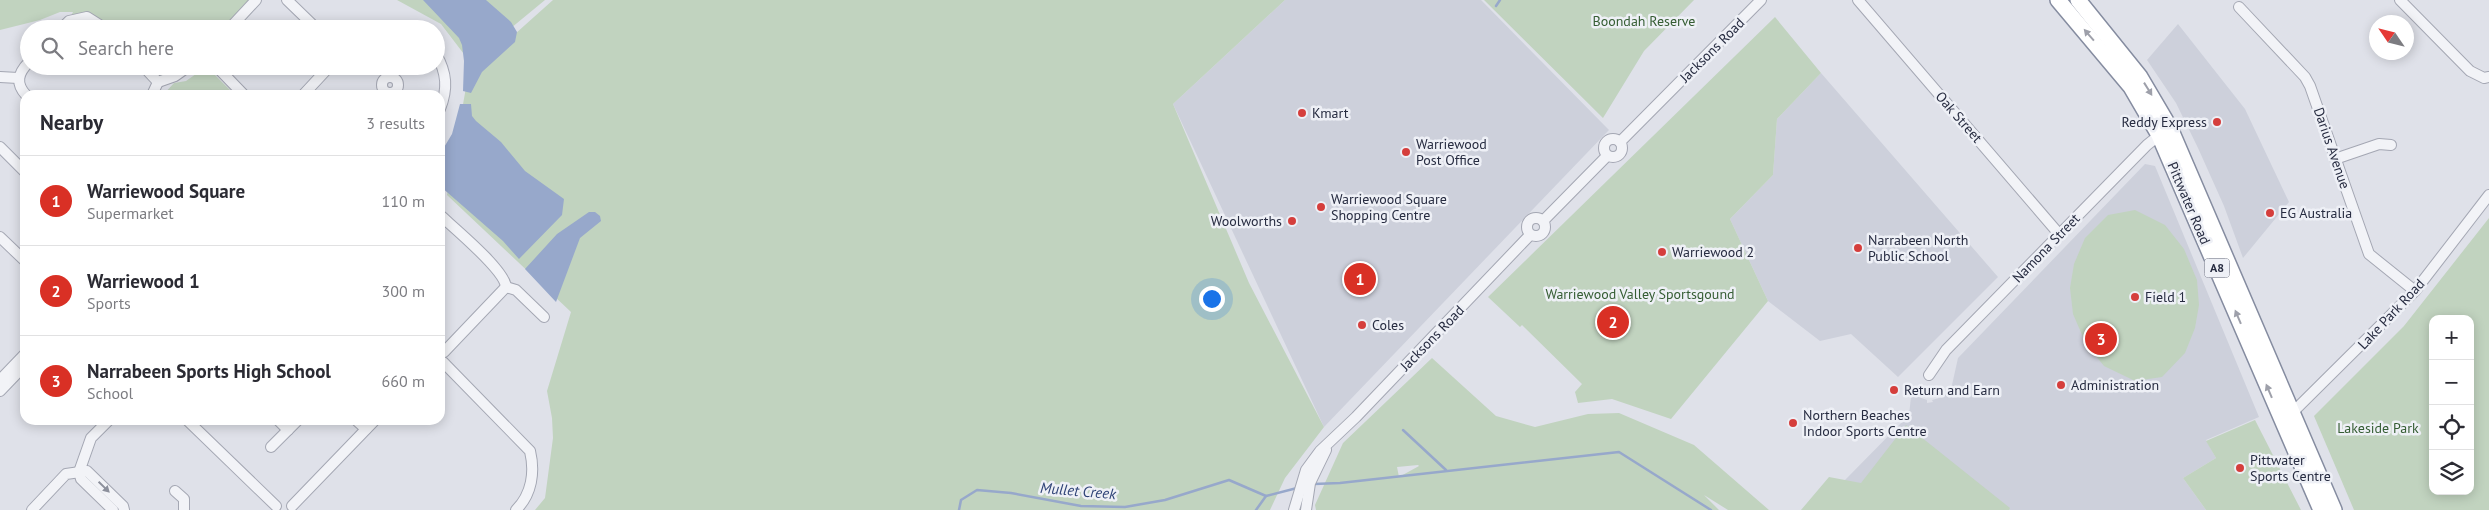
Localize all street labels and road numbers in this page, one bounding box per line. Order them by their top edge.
street label: Jacksons Road [1675,14,1748,87]
street label: Oak Street [1932,88,1986,147]
street label: Darius Avenue [2310,105,2354,191]
street label: Pittwater Road [2163,159,2215,247]
street label: Namona Street [2008,209,2084,286]
road number: A8 [2204,258,2230,278]
street label: Lake Park Road [2354,275,2428,353]
street label: Jacksons Road [1396,301,1468,375]

